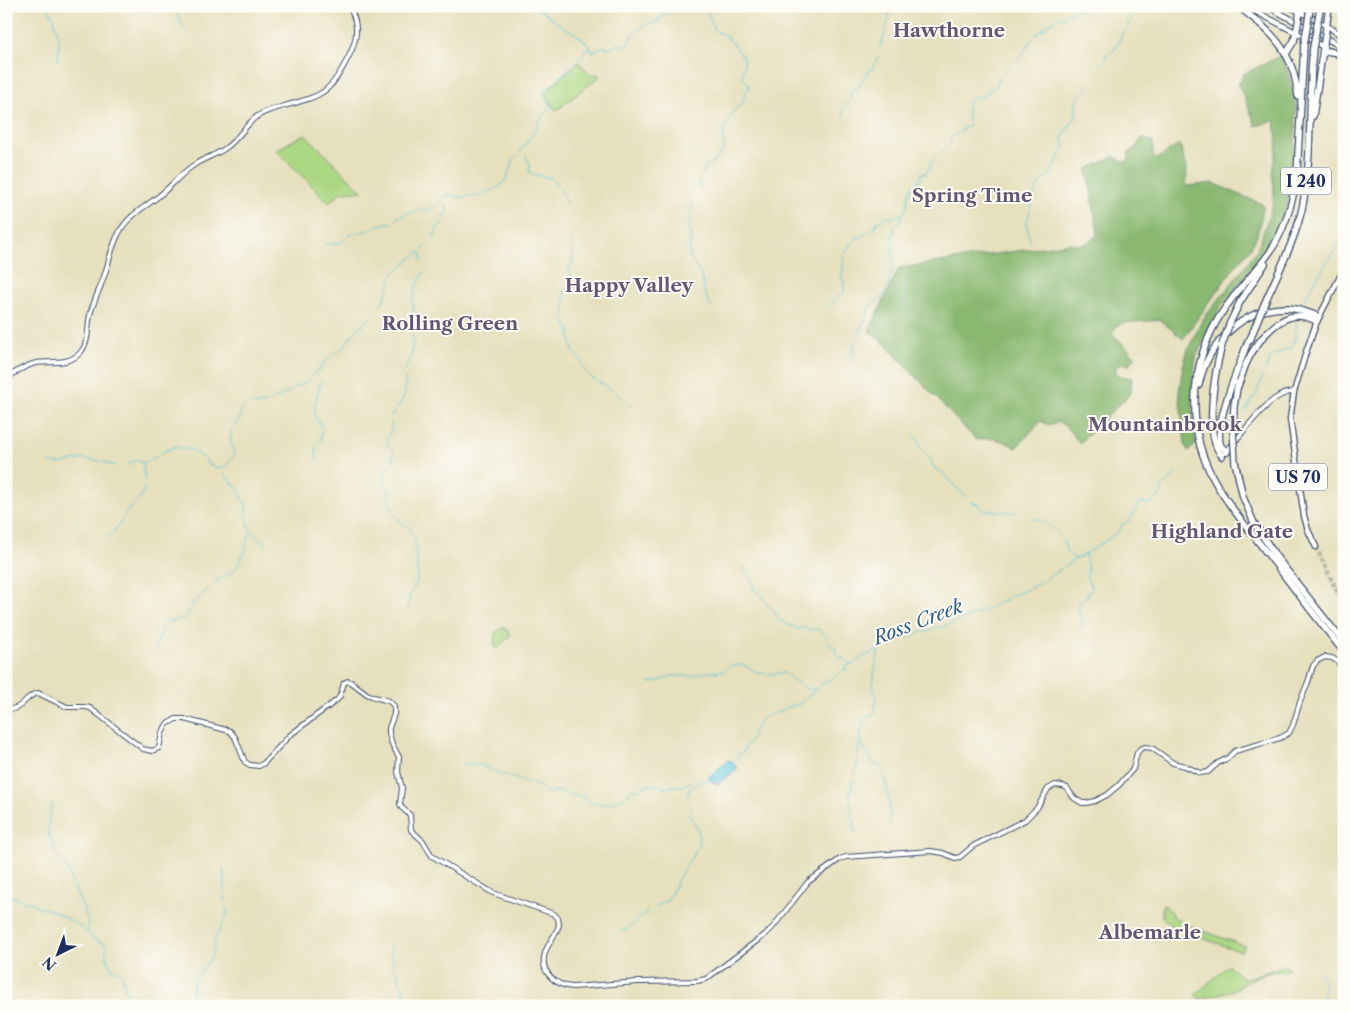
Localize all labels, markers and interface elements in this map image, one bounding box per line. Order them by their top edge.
district label: Hawthorne [893,19,1005,42]
road number: I 240 [1281,168,1331,195]
district label: Spring Time [912,184,1032,207]
district label: Happy Valley [565,274,695,297]
district label: Rolling Green [382,312,518,335]
district label: Mountainbrook [1088,413,1242,436]
road number: US 70 [1269,464,1327,491]
district label: Highland Gate [1151,520,1293,543]
water label: Ross Creek [868,594,966,650]
district label: Albemarle [1098,921,1201,944]
north arrow [32,930,82,980]
text: N [39,953,60,974]

